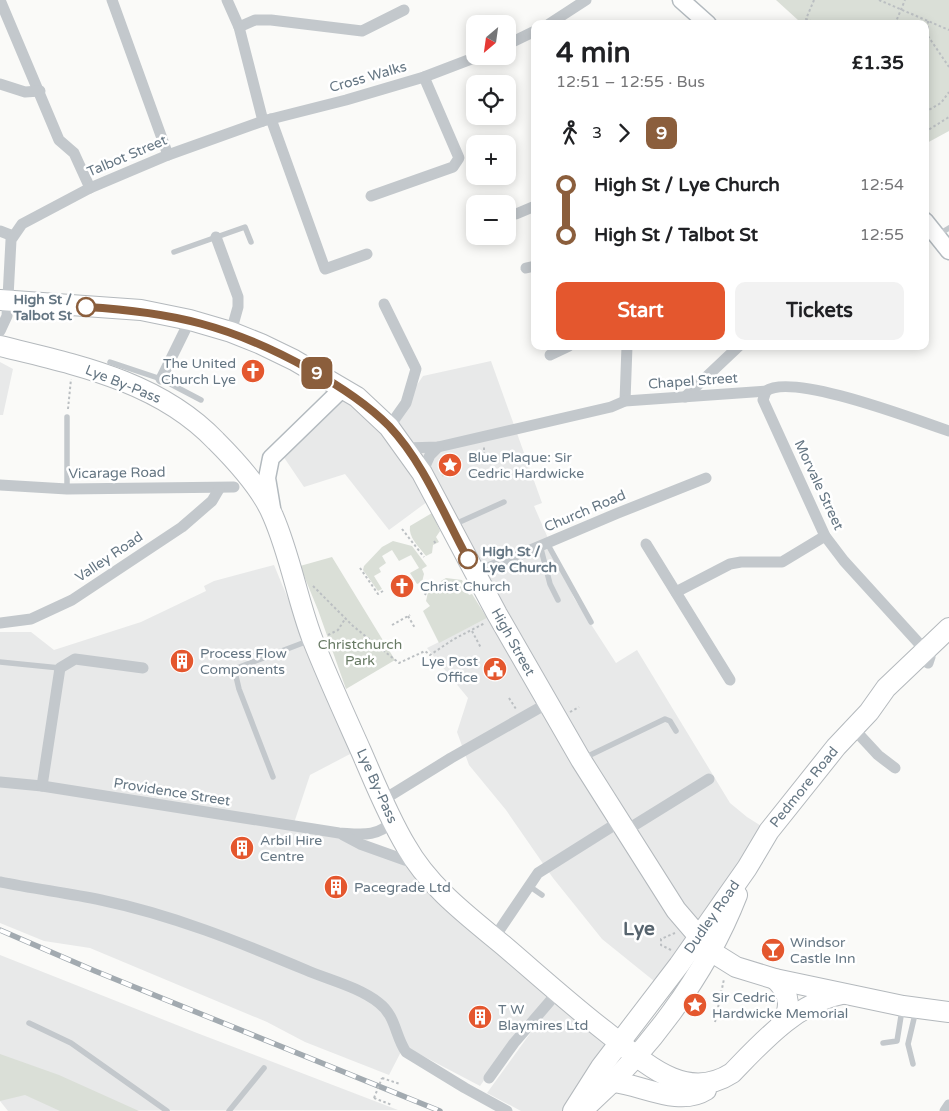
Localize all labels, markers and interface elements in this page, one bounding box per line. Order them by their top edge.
north arrow [466,15,516,65]
map controls [466,15,516,245]
text: 4 min [556,36,631,70]
text: £1.35 [852,52,904,74]
street label: Cross Walks [327,58,409,96]
text: 12:51 – 12:55 · Bus [556,72,705,92]
button: locate [466,75,516,125]
icon: walk [556,119,584,147]
icon: forward [610,119,638,147]
text: 9 [656,122,667,144]
text: 3 [592,123,602,143]
street label: Talbot Street [85,131,170,180]
button: + [466,135,516,185]
text: High St / Lye Church [594,174,780,196]
text: 12:54 [860,175,904,195]
button: − [466,195,516,245]
text: High St / Talbot St [594,224,758,246]
text: 12:55 [860,225,904,245]
button: Start [556,282,725,340]
button: Tickets [735,282,904,340]
place label: High St / Talbot St [12,291,73,324]
marker: High St / Talbot St [76,297,96,317]
place label: The United Church Lye [161,355,236,388]
line badge: 9 [301,357,333,389]
church icon: The United Church Lye [240,358,266,384]
street label: Lye By-Pass [83,361,164,407]
text: 9 [311,362,323,384]
street label: Chapel Street [648,369,739,393]
street label: Morvale Street [791,437,848,533]
place label: Blue Plaque: Sir Cedric Hardwicke [468,449,584,482]
place icon: Blue Plaque: Sir Cedric Hardwicke [437,452,463,478]
street label: Vicarage Road [68,464,166,482]
street label: Church Road [542,486,628,536]
street label: Valley Road [72,528,146,586]
place label: High St / Lye Church [482,543,557,576]
marker: High St / Lye Church [458,549,478,569]
church icon: Christ Church [389,573,415,599]
place label: Christ Church [420,578,511,595]
street label: High Street [487,605,539,679]
park label: Christchurch Park [318,636,402,669]
place label: Process Flow Components [200,645,287,678]
building icon: Process Flow Components [169,648,195,674]
place label: Lye Post Office [421,653,479,686]
public building icon: Lye Post Office [482,656,508,682]
street label: Pedmore Road [766,743,842,831]
street label: Lye By-Pass [353,746,401,826]
street label: Providence Street [112,774,232,810]
place label: Arbil Hire Centre [260,832,322,865]
building icon: Arbil Hire Centre [229,835,255,861]
building icon: Pacegrade Ltd [323,874,349,900]
street label: Dudley Road [681,877,743,957]
place label: Pacegrade Ltd [354,879,451,896]
district label: Lye [623,918,655,941]
place label: Windsor Castle Inn [790,934,856,967]
bar icon: Windsor Castle Inn [760,937,786,963]
place label: Sir Cedric Hardwicke Memorial [712,989,848,1022]
place icon: Sir Cedric Hardwicke Memorial [682,992,708,1018]
place label: T W Blaymires Ltd [498,1001,588,1034]
building icon: T W Blaymires Ltd [467,1004,493,1030]

